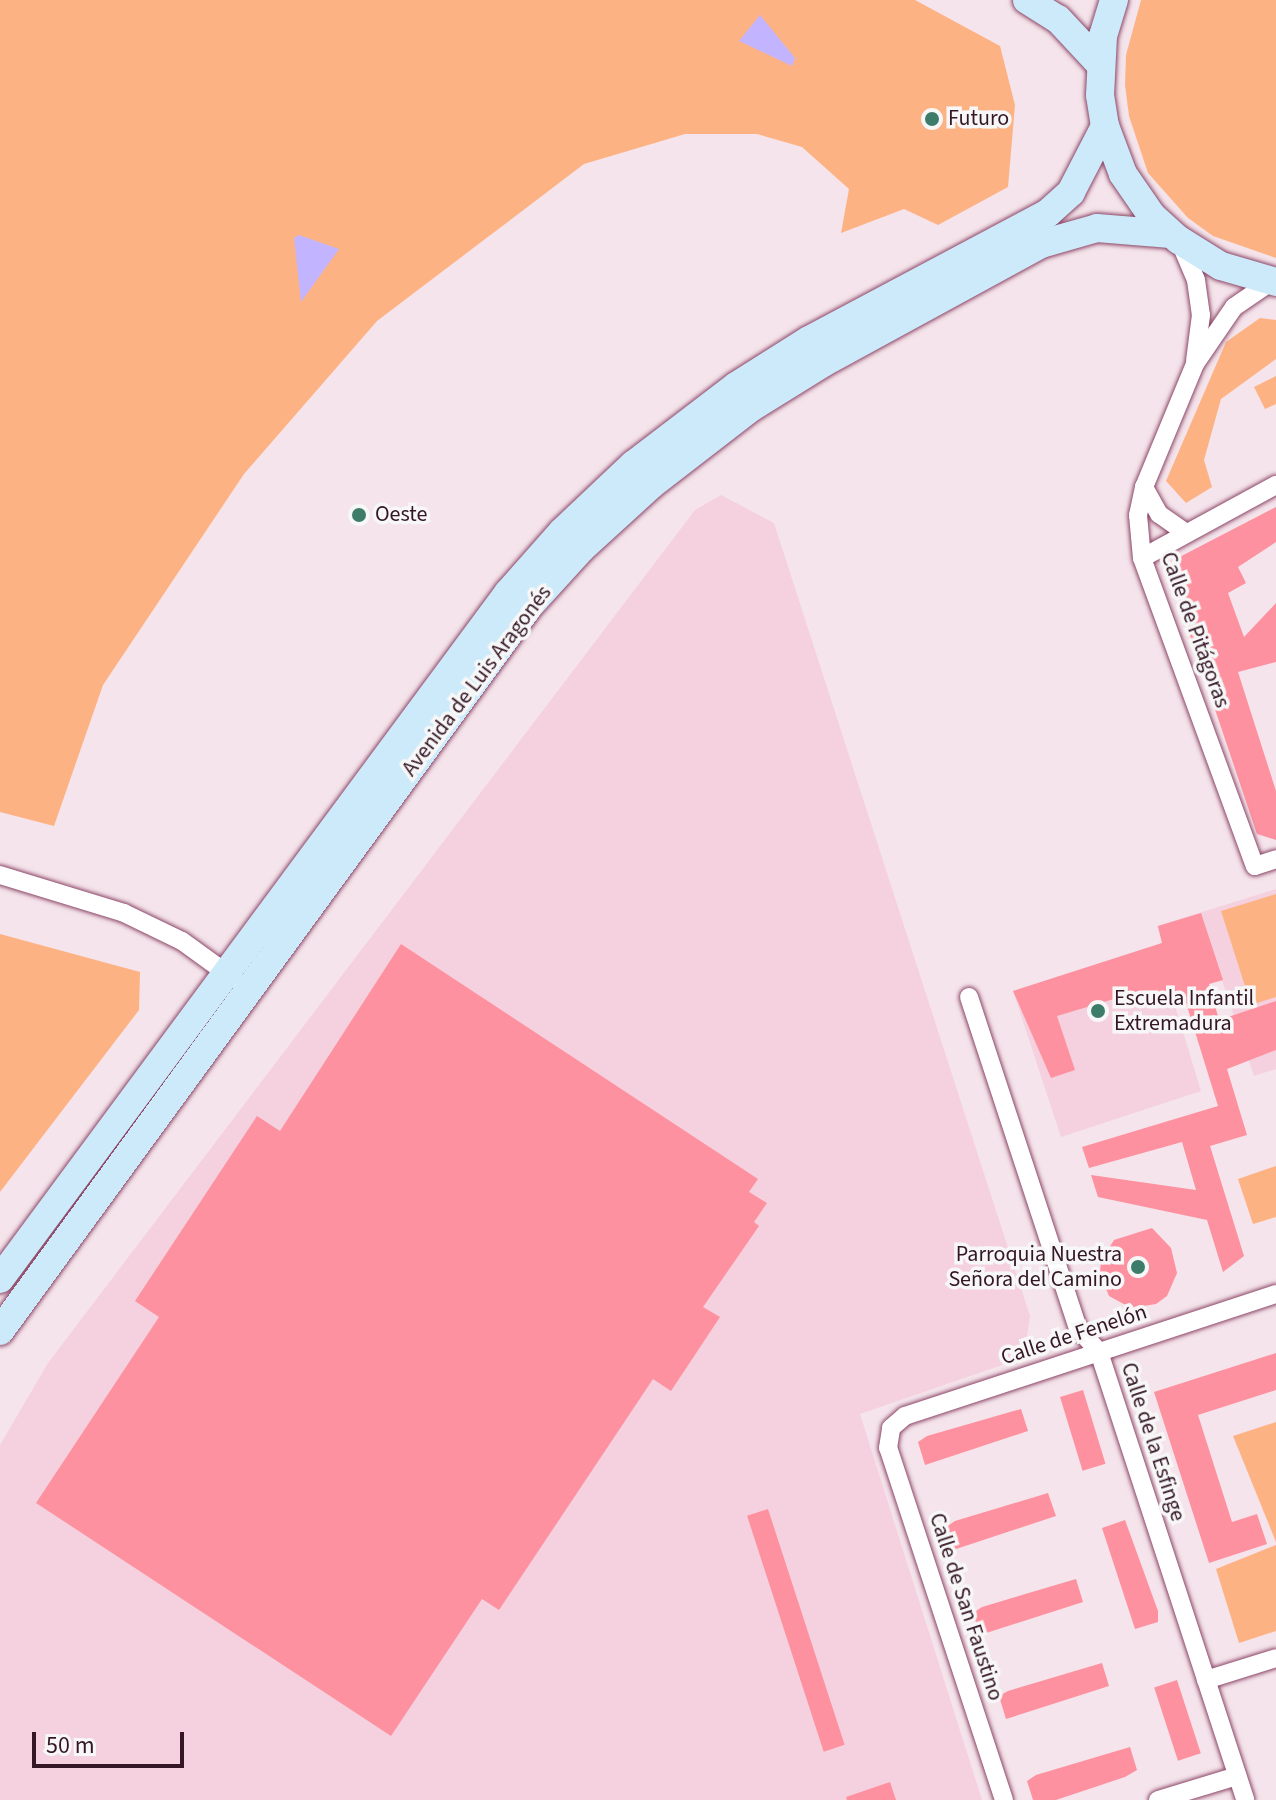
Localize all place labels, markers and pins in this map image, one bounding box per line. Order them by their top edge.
place label: Futuro [948,106,1009,132]
marker: Futuro [923,110,941,128]
place label: Oeste [375,502,427,528]
marker: Oeste [350,506,368,524]
place label: Escuela Infantil Extremadura [1114,985,1254,1036]
marker: Escuela Infantil Extremadura [1089,1002,1107,1020]
place label: Parroquia Nuestra Señora del Camino [948,1241,1122,1292]
marker: Parroquia Nuestra Señora del Camino [1129,1258,1147,1276]

